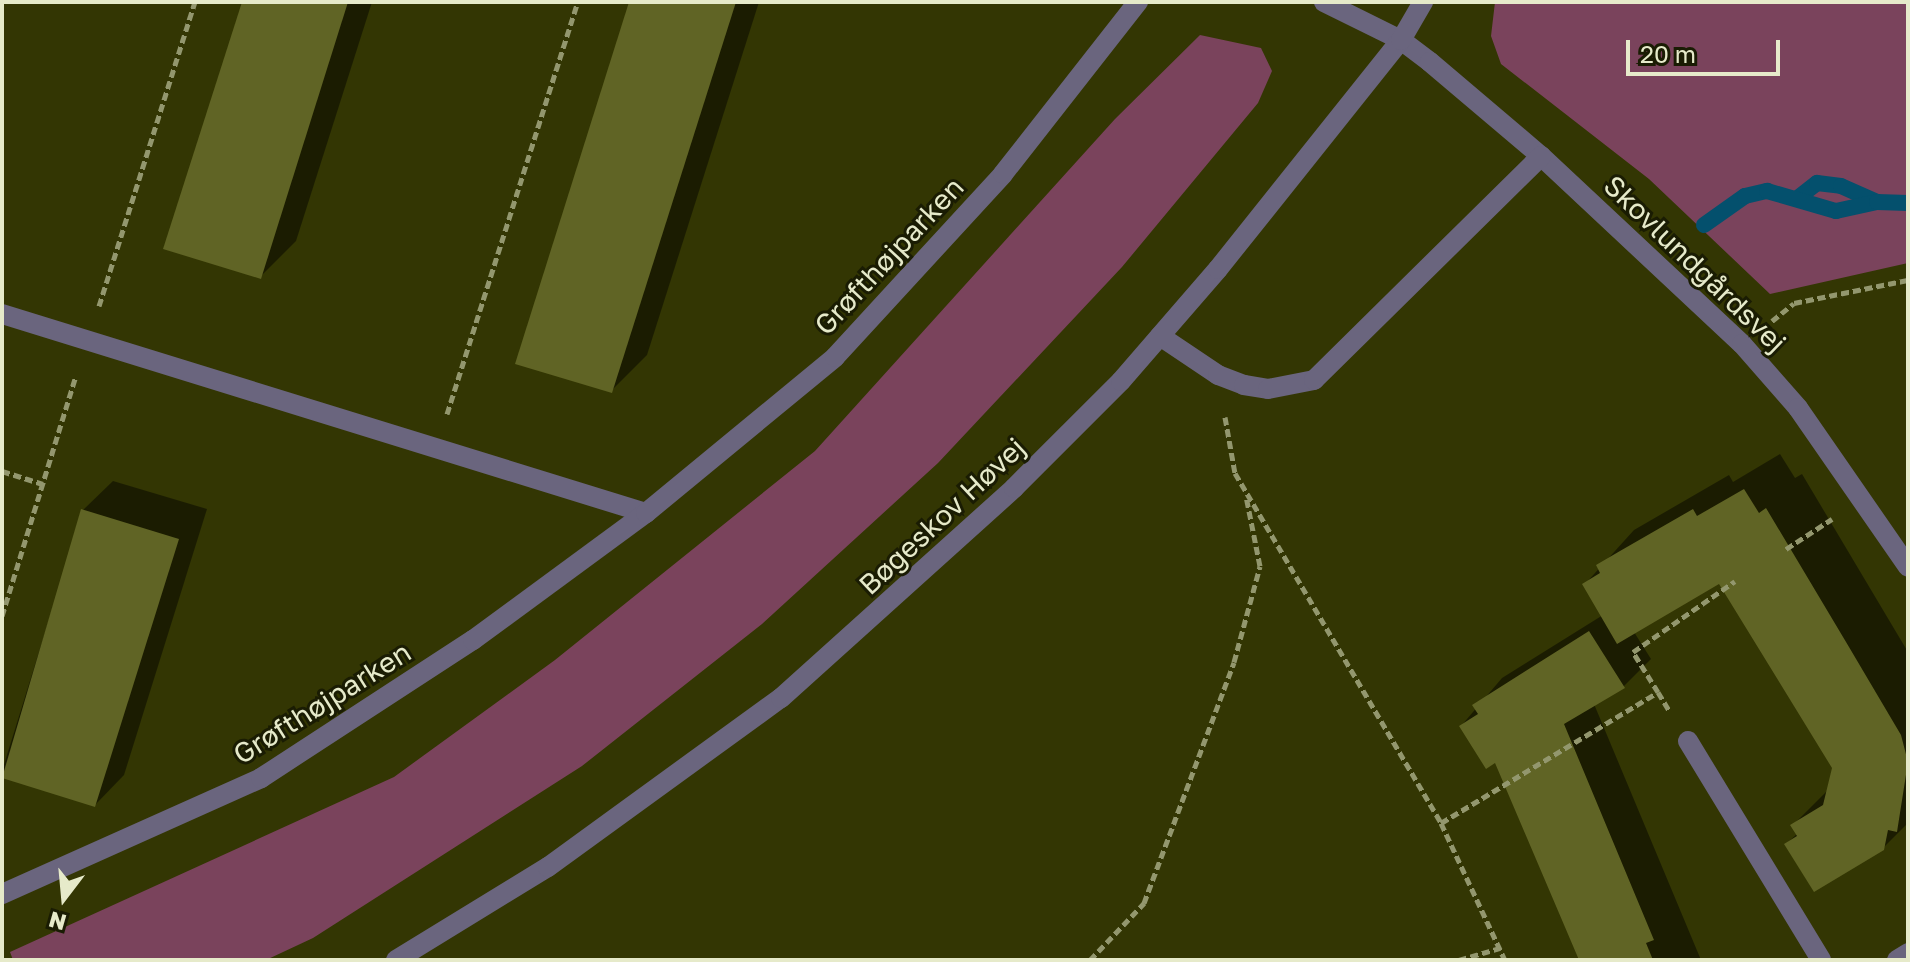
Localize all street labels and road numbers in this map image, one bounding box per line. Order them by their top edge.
street label: Skovlundgårdsvej [1597,169,1793,359]
street label: Grøfthøjparken [808,170,970,342]
street label: Bøgeskov Høvej [852,430,1032,602]
street label: Grøfthøjparken [227,635,417,771]

